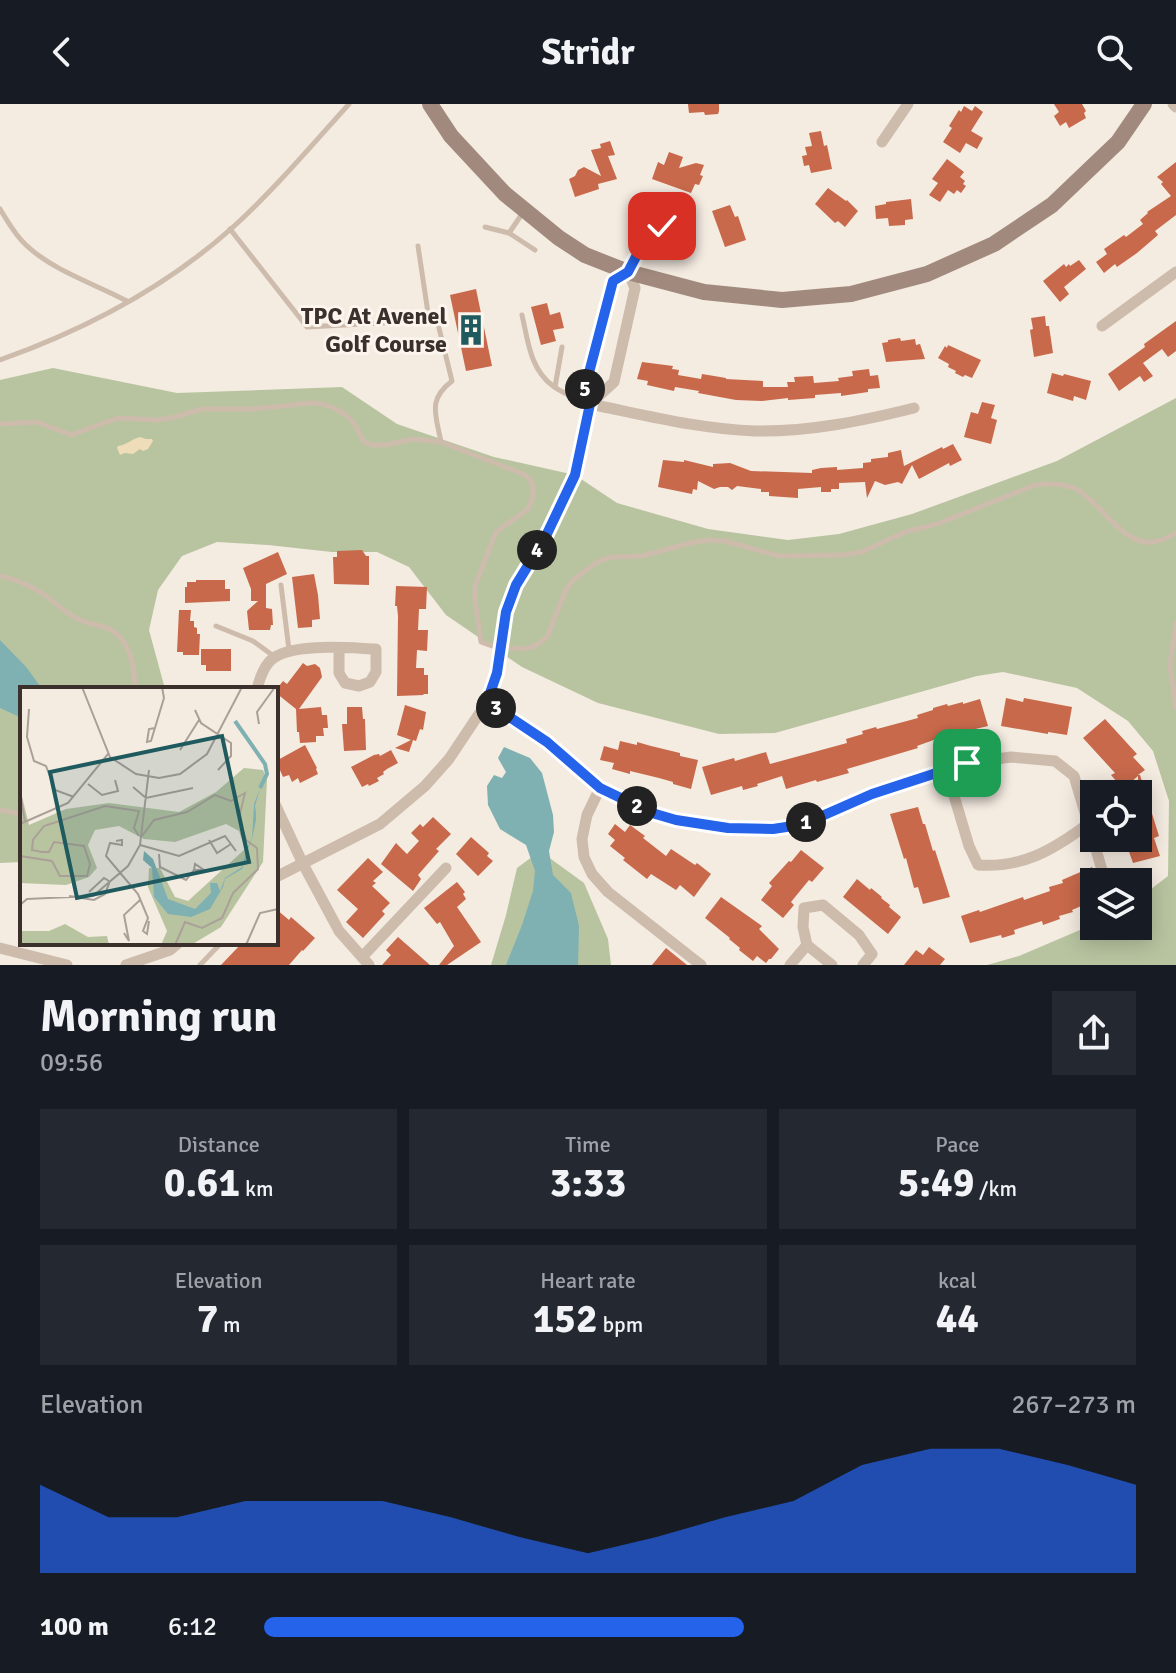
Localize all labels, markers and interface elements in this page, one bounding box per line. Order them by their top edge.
icon: back [40,30,84,74]
text: Stridr [542,30,634,75]
icon: search [1092,30,1136,74]
pin [628,192,696,260]
icon: check [640,204,684,248]
place label: TPC At Avenel Golf Course [301,301,447,359]
building icon: TPC At Avenel Golf Course [454,313,488,347]
pin: 5 [565,369,605,409]
text: 5 [579,375,591,402]
pin: 4 [517,530,557,570]
text: 4 [531,536,543,563]
inset map [20,687,278,945]
pin: 3 [476,688,516,728]
text: 3 [490,694,502,721]
pin [933,729,1001,797]
icon: arrive [945,741,989,785]
map controls [1080,780,1152,940]
button: locate [1080,780,1152,852]
pin: 2 [617,786,657,826]
text: 2 [631,792,643,819]
pin: 1 [786,802,826,842]
text: 1 [800,808,812,835]
button: layers [1080,868,1152,940]
text: Morning run [40,990,277,1044]
button: share [1052,991,1136,1075]
text: 09:56 [40,1047,103,1079]
text: Distance [178,1131,260,1158]
text: Time [565,1131,611,1158]
text: Pace [935,1131,979,1158]
text: 0.61 [164,1158,240,1208]
text: 3:33 [550,1158,626,1208]
text: 5:49 [898,1158,974,1208]
text: km [240,1175,274,1202]
text: /km [974,1175,1017,1202]
text: Elevation [175,1267,262,1294]
text: Heart rate [540,1267,636,1294]
text: kcal [938,1267,977,1294]
text: 7 [197,1294,218,1344]
text: 152 [533,1294,598,1344]
text: 44 [936,1294,979,1344]
text: m [218,1311,241,1338]
text: bpm [598,1311,643,1338]
text: Elevation [40,1389,144,1421]
text: 267–273 m [1012,1389,1136,1421]
text: 100 m [40,1611,109,1643]
text: 6:12 [168,1611,217,1643]

